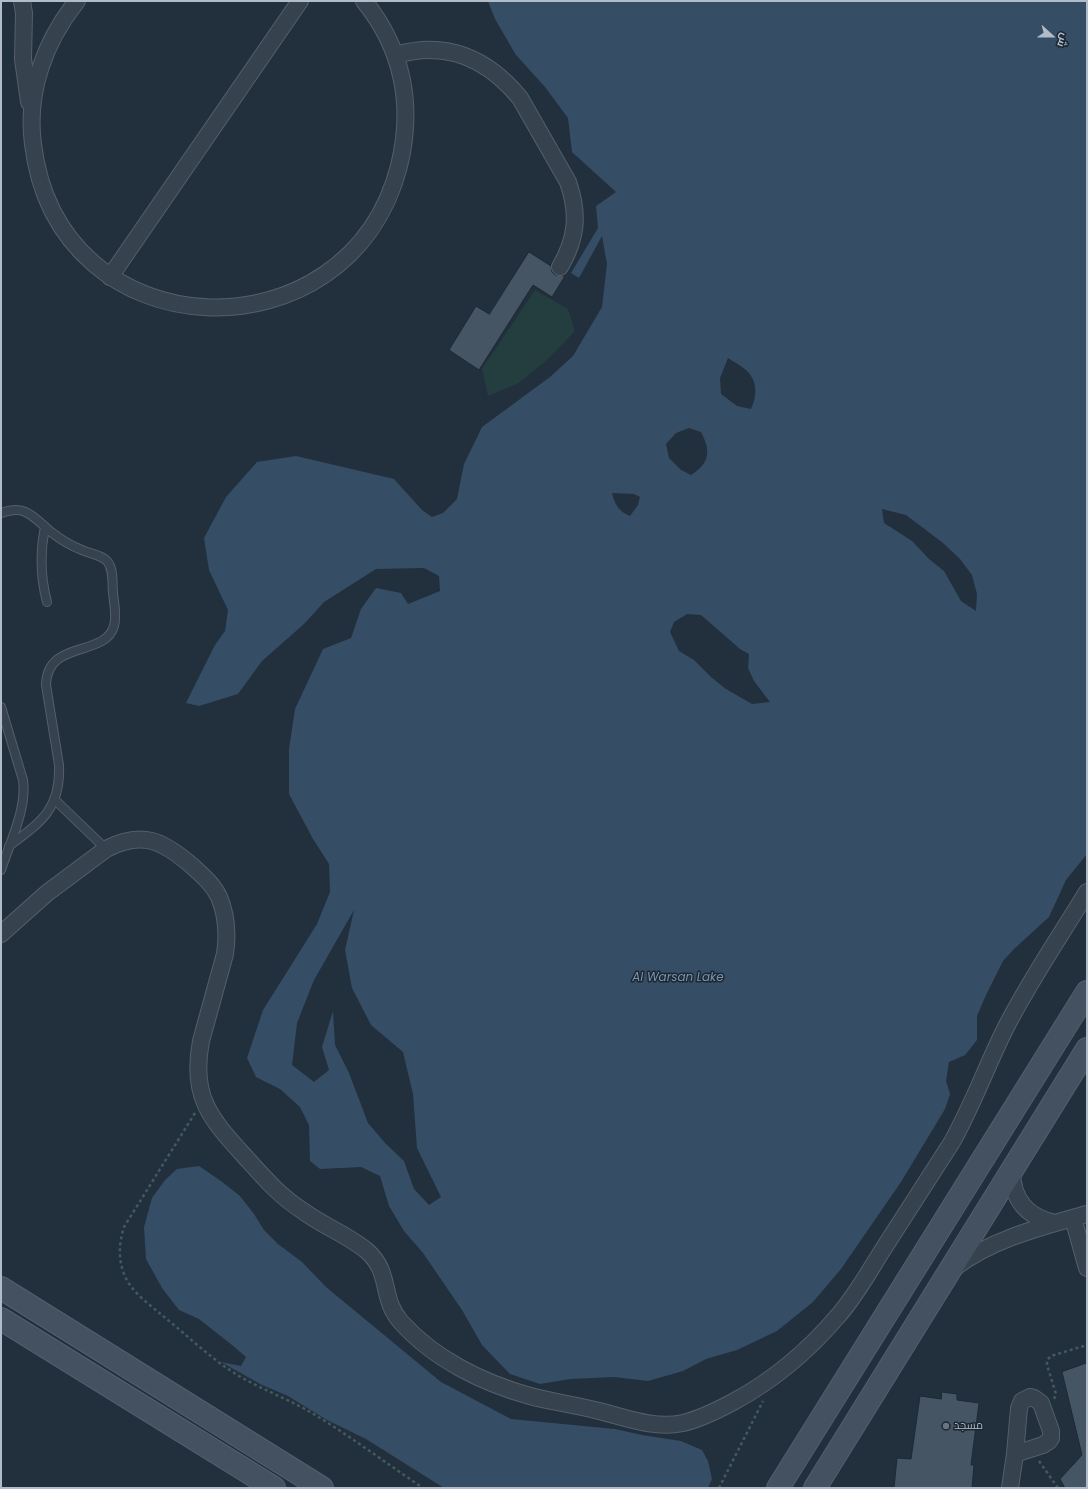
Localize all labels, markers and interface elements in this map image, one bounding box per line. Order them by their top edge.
north arrow [1032,16,1072,56]
text: ش [1053,31,1073,50]
water label: Al Warsan Lake [632,971,724,985]
place label: مسجد [954,1419,983,1433]
marker: مسجد [941,1421,951,1431]

